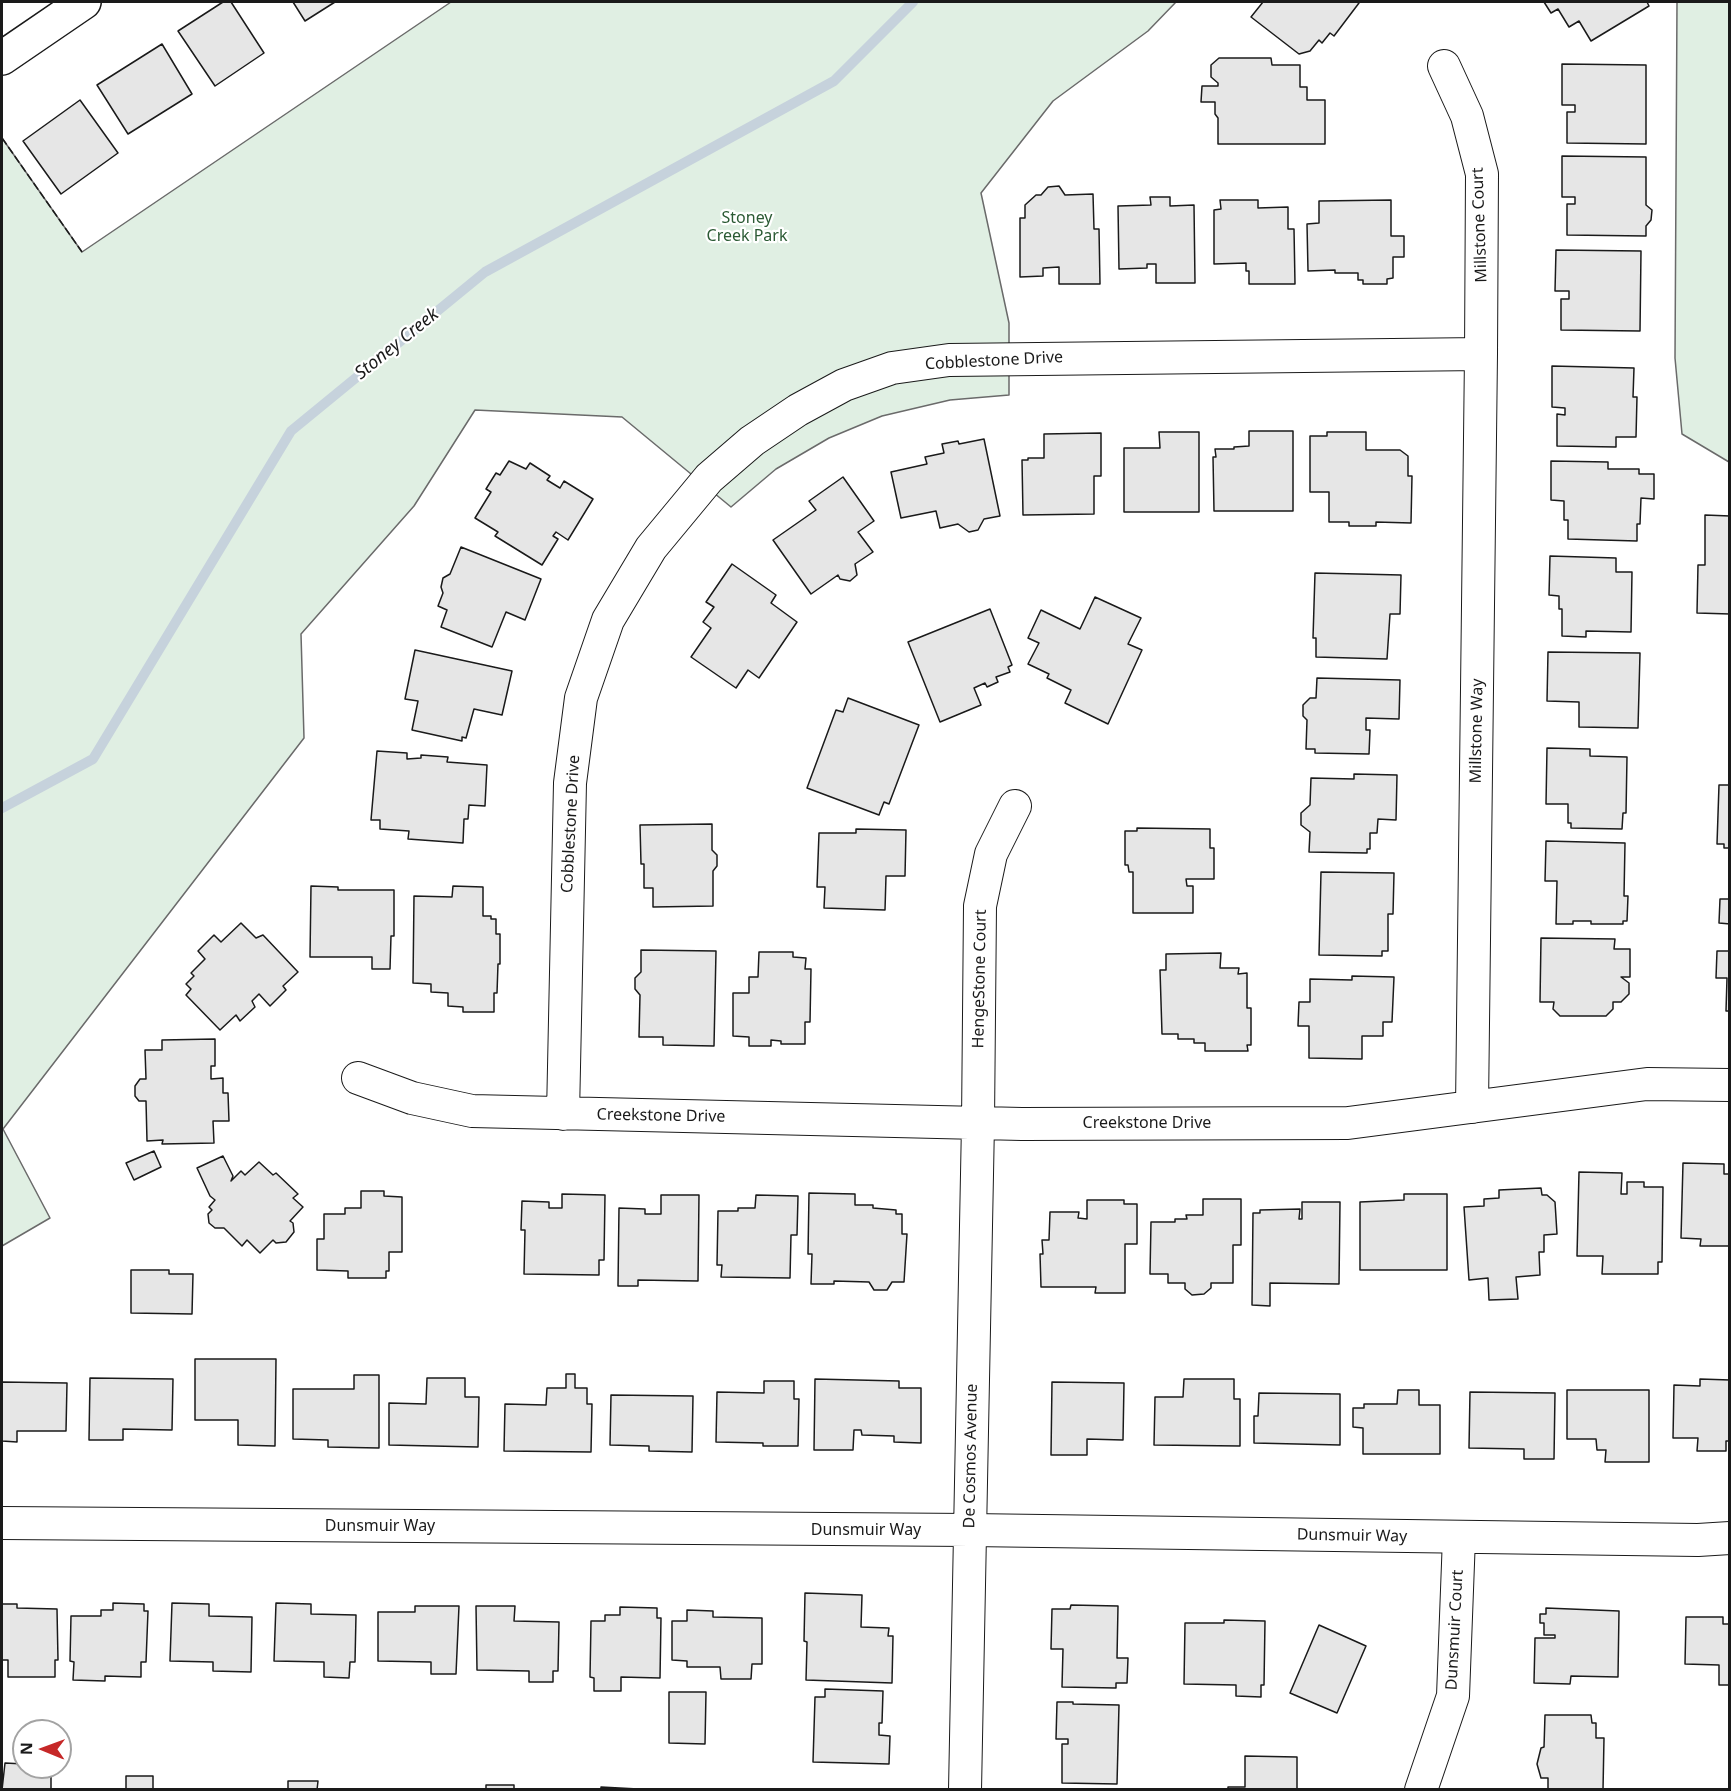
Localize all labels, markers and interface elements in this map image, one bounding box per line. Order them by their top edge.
street label: Millstone Court [1468,167,1492,283]
park label: Stoney Creek Park [707,208,787,246]
water label: Stoney Creek [351,304,443,384]
street label: Cobblestone Drive [924,348,1064,374]
street label: Millstone Way [1466,678,1488,784]
street label: Cobblestone Drive [558,754,584,894]
street label: HengeStone Court [969,909,991,1049]
street label: Creekstone Drive [596,1105,726,1127]
street label: Creekstone Drive [1083,1113,1211,1133]
street label: De Cosmos Avenue [960,1383,982,1529]
street label: Dunsmuir Way [325,1516,435,1536]
street label: Dunsmuir Way [811,1520,921,1540]
street label: Dunsmuir Way [1297,1525,1407,1547]
street label: Dunsmuir Court [1442,1569,1468,1691]
north arrow [12,1719,72,1779]
text: N [15,1742,37,1755]

